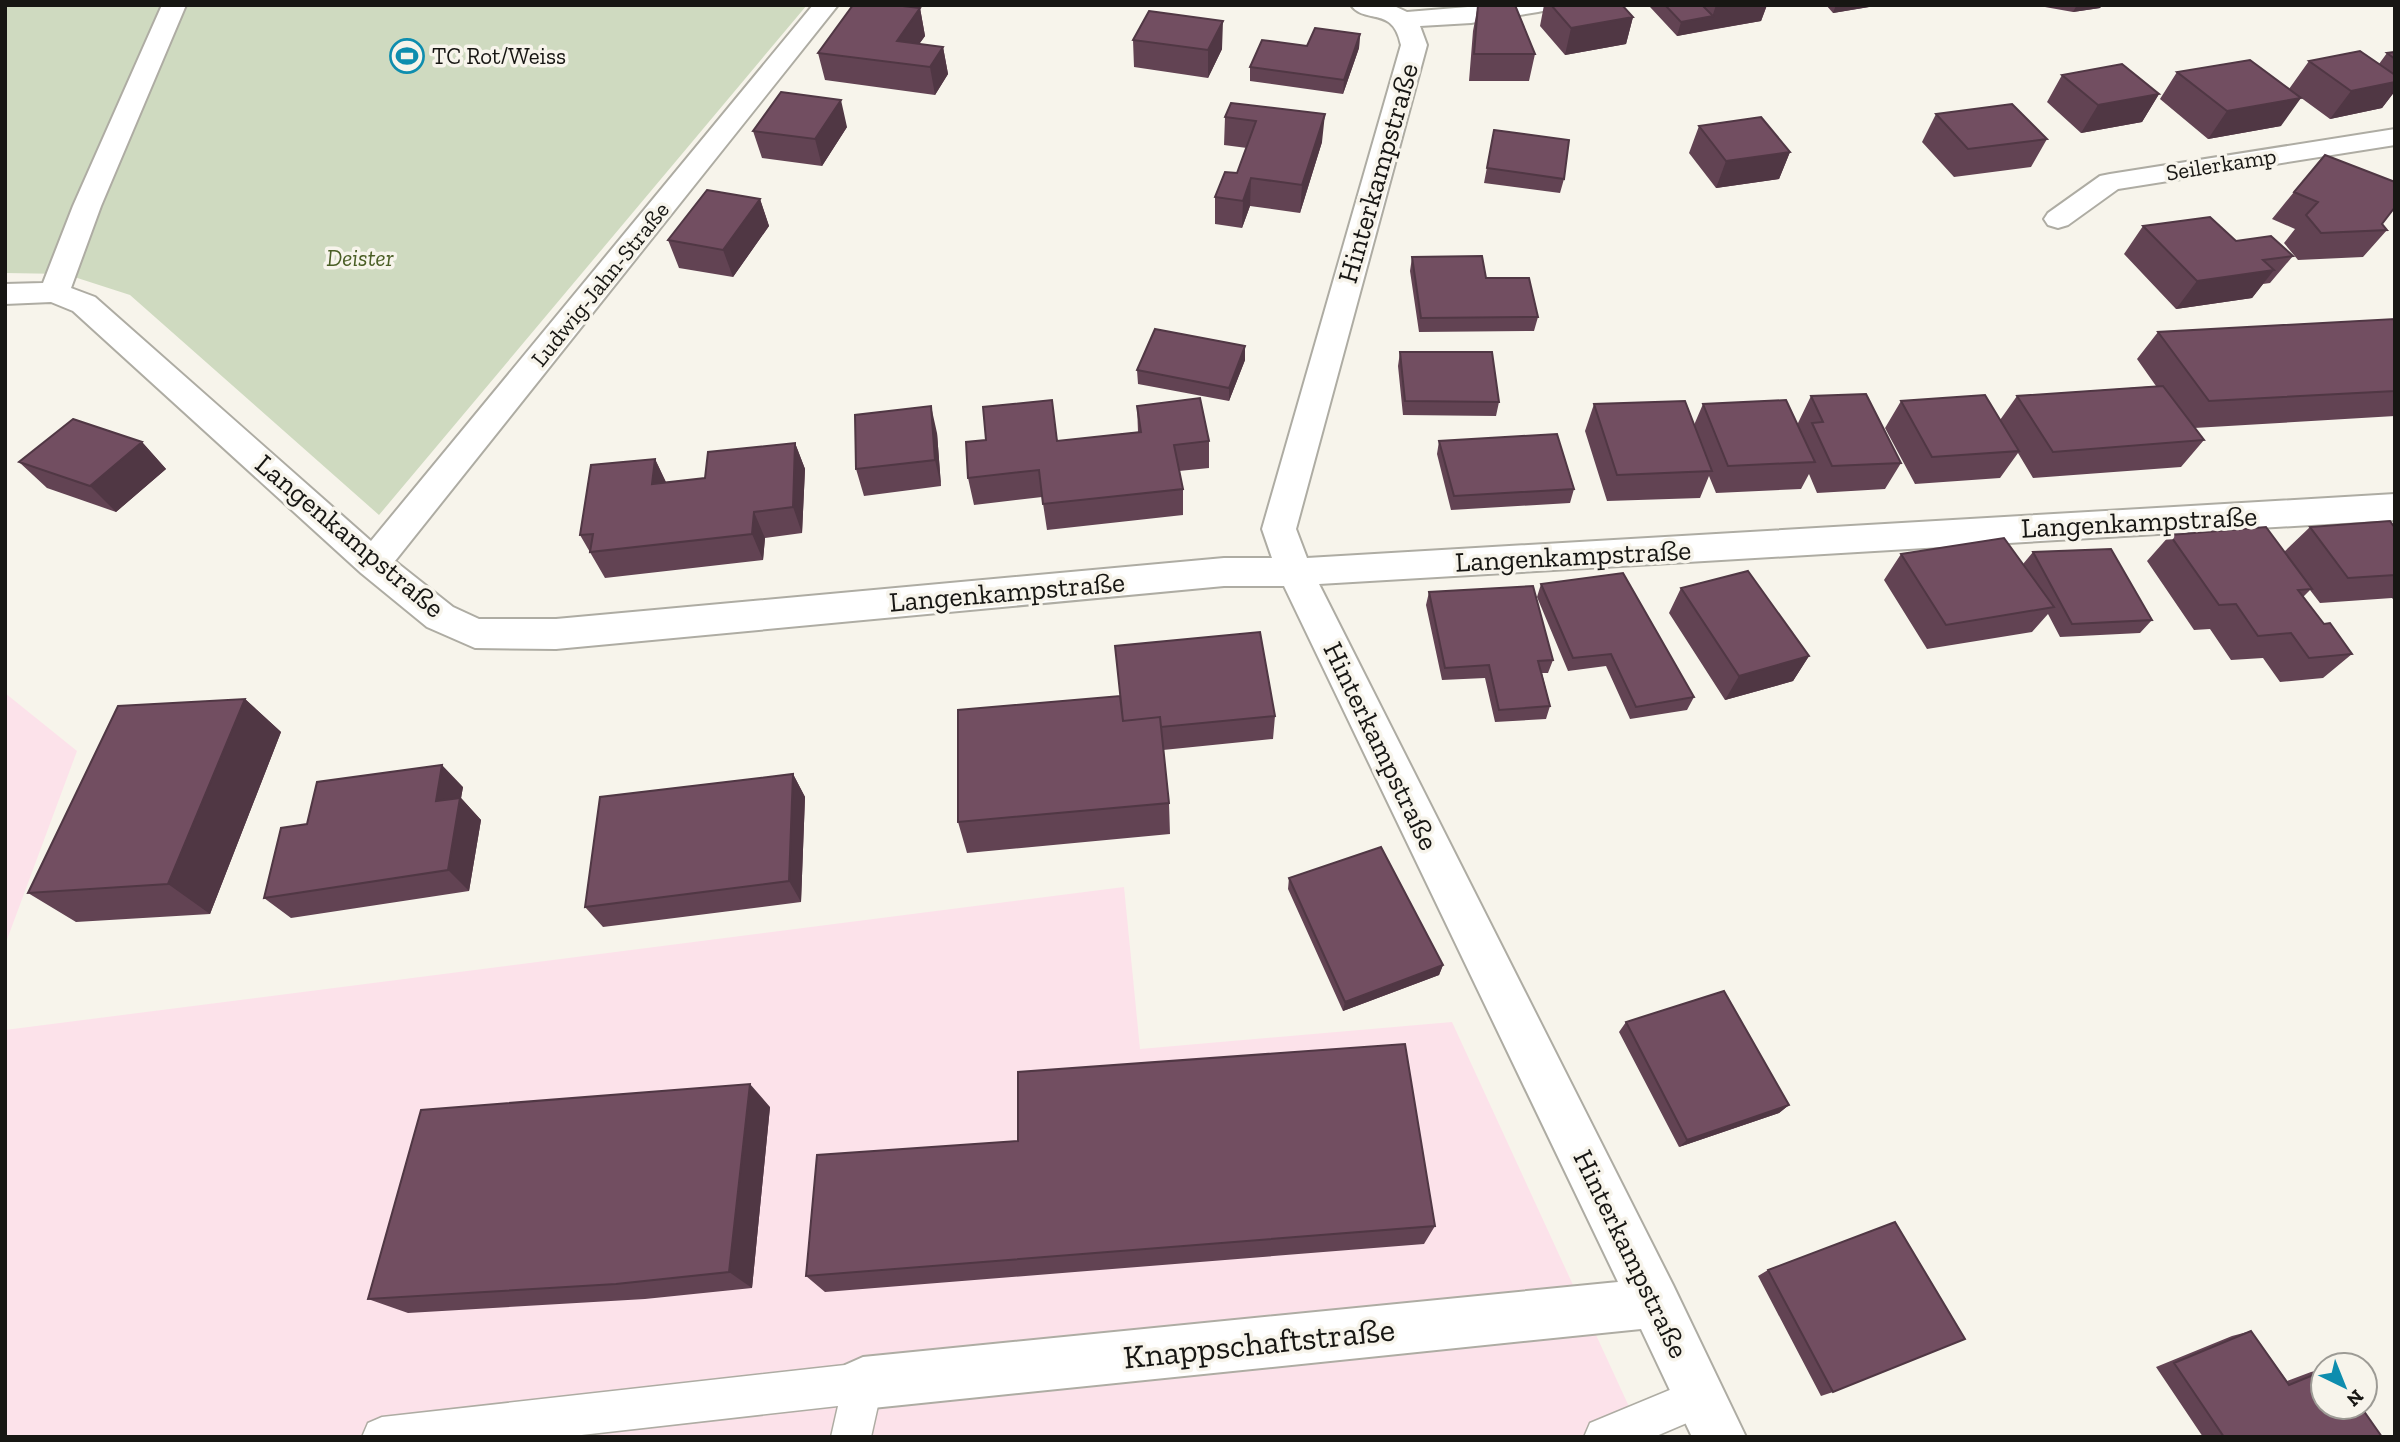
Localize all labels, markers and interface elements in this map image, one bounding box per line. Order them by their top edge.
sports icon: TC Rot/Weiss [388,37,426,75]
place label: TC Rot/Weiss [432,42,566,70]
street label: Hinterkampstraße [1331,59,1425,287]
street label: Seilerkamp [2164,141,2278,187]
street label: Ludwig-Jahn-Straße [525,196,675,372]
park label: Deister [326,244,394,272]
street label: Langenkampstraße [249,447,451,625]
street label: Langenkampstraße [2020,499,2258,545]
street label: Langenkampstraße [1454,533,1692,579]
street label: Langenkampstraße [888,565,1126,619]
street label: Hinterkampstraße [1316,637,1446,855]
street label: Hinterkampstraße [1566,1145,1696,1363]
street label: Knappschaftstraße [1121,1309,1397,1377]
north arrow [2309,1351,2379,1421]
text: N [2342,1385,2368,1411]

